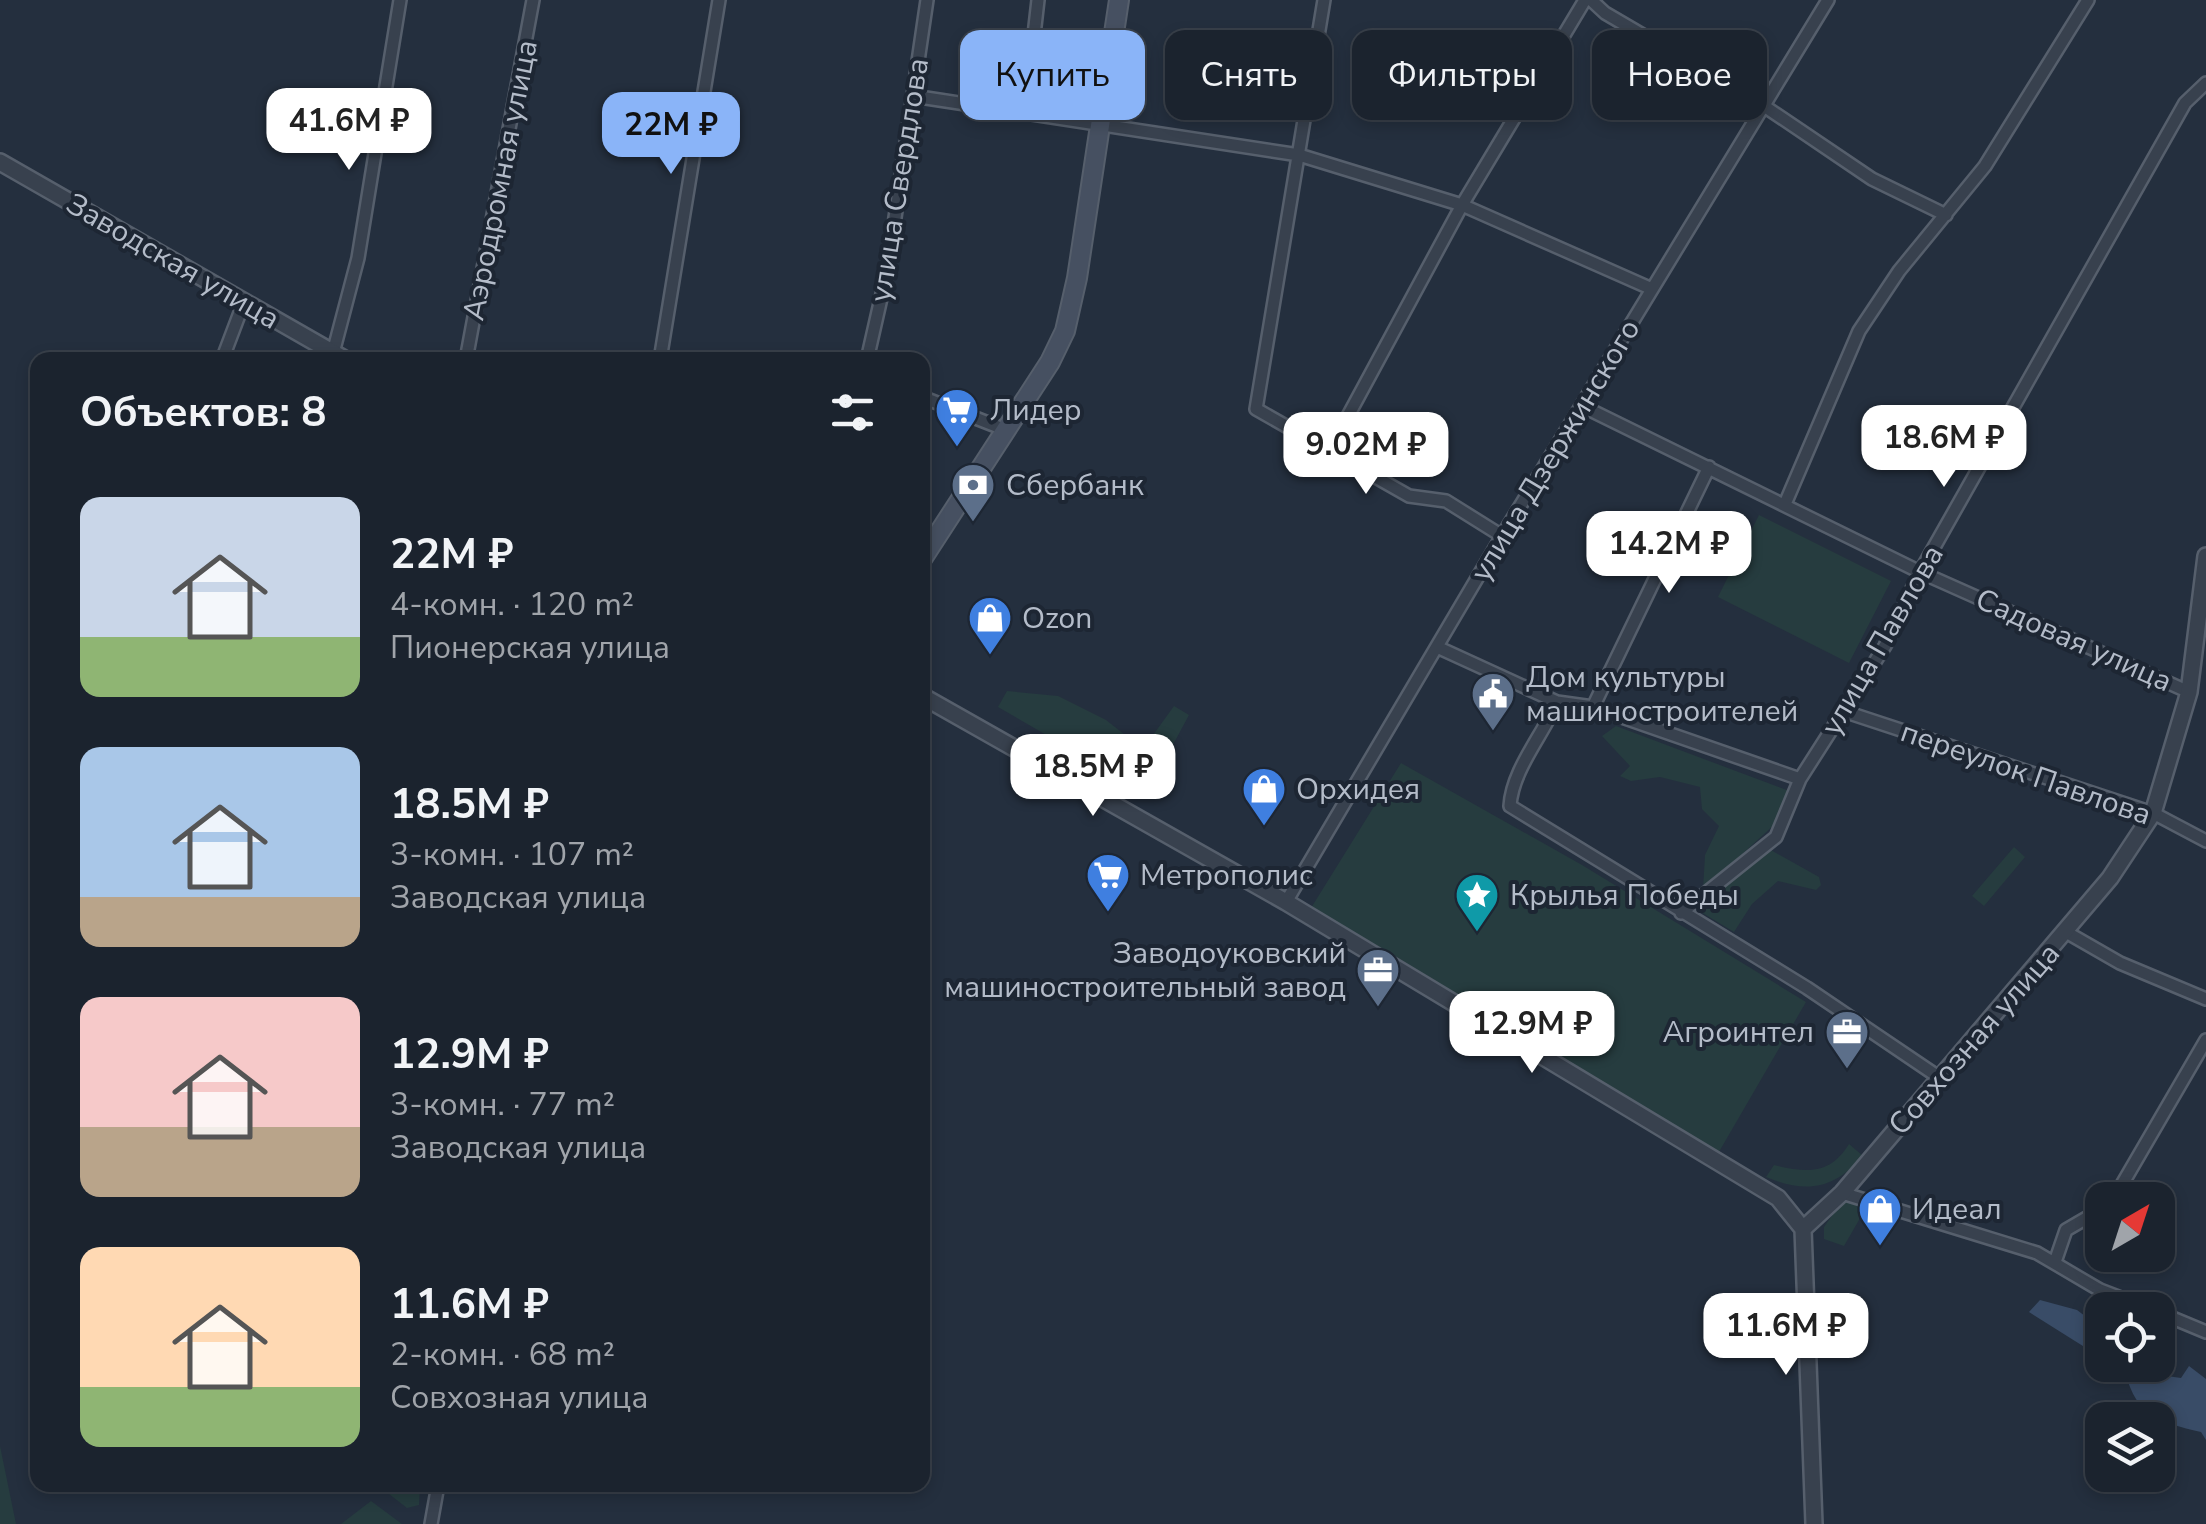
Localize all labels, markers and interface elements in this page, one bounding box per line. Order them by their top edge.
chip: Купить [960,30,1145,120]
chip: Снять [1165,30,1332,120]
chip: Фильтры [1352,30,1572,120]
chip: Новое [1592,30,1767,120]
street label: Аэродромная улица [453,36,548,324]
street label: улица Свердлова [860,55,939,305]
pin: 41.6M ₽ [257,88,441,173]
pin: 22M ₽ [601,92,741,177]
text: 41.6M ₽ [288,99,410,142]
text: 22M ₽ [624,103,718,146]
street label: Заводская улица [58,184,287,339]
street label: улица Дзержинского [1461,311,1650,589]
text: Объектов: 8 [80,384,326,441]
icon: filters [825,385,880,440]
supermarket icon: Лидер [934,387,980,448]
place label: Лидер [990,390,1082,431]
pin: 18.6M ₽ [1852,405,2036,490]
pin: 9.02M ₽ [1274,412,1458,497]
text: 18.6M ₽ [1883,416,2005,459]
text: 9.02M ₽ [1305,423,1427,466]
bank icon: Сбербанк [950,462,996,523]
place label: Сбербанк [1006,465,1144,506]
pin: 14.2M ₽ [1577,511,1761,596]
text: 14.2M ₽ [1608,522,1730,565]
text: 22M ₽ [390,526,513,583]
icon: home [160,537,280,657]
street label: улица Павлова [1811,538,1954,743]
street label: Садовая улица [1969,579,2178,702]
text: 4-комн. · 120 m² [390,583,634,626]
shop icon: Ozon [967,595,1013,656]
place label: Ozon [1022,598,1092,639]
text: Пионерская улица [390,626,670,669]
place label: Дом культуры машиностроителей [1526,657,1798,732]
public building icon: Дом культуры машиностроителей [1470,671,1516,732]
street label: переулок Павлова [1895,711,2156,836]
pin: 18.5M ₽ [1001,734,1185,819]
text: 18.5M ₽ [1032,745,1154,788]
shop icon: Орхидея [1241,766,1287,827]
place label: Орхидея [1296,769,1420,810]
text: 18.5M ₽ [390,776,549,833]
icon: home [160,787,280,907]
text: 3-комн. · 107 m² [390,833,634,876]
supermarket icon: Метрополис [1085,852,1131,913]
place label: Метрополис [1140,855,1313,896]
place icon: Крылья Победы [1454,872,1500,933]
place label: Крылья Победы [1510,875,1739,916]
text: Заводская улица [390,876,646,919]
place label: Заводоуковский машиностроительный завод [944,933,1346,1008]
street label: Совхозная улица [1879,934,2069,1144]
office icon: Заводоуковский машиностроительный завод [1355,947,1401,1008]
pin: 12.9M ₽ [1440,991,1624,1076]
text: 12.9M ₽ [1471,1002,1593,1045]
office icon: Агроинтел [1824,1009,1870,1070]
place label: Агроинтел [1662,1012,1814,1053]
text: 12.9M ₽ [390,1026,549,1083]
icon: home [160,1037,280,1157]
text: 3-комн. · 77 m² [390,1083,615,1126]
text: Заводская улица [390,1126,646,1169]
north arrow [2085,1182,2175,1272]
map controls [2085,1182,2175,1492]
shop icon: Идеал [1857,1186,1903,1247]
place label: Идеал [1912,1189,2002,1230]
text: 11.6M ₽ [390,1276,549,1333]
icon: home [160,1287,280,1407]
button: locate [2085,1292,2175,1382]
pin: 11.6M ₽ [1694,1293,1878,1378]
text: 11.6M ₽ [1725,1304,1847,1347]
text: 2-комн. · 68 m² [390,1333,615,1376]
text: Совхозная улица [390,1376,648,1419]
button: layers [2085,1402,2175,1492]

